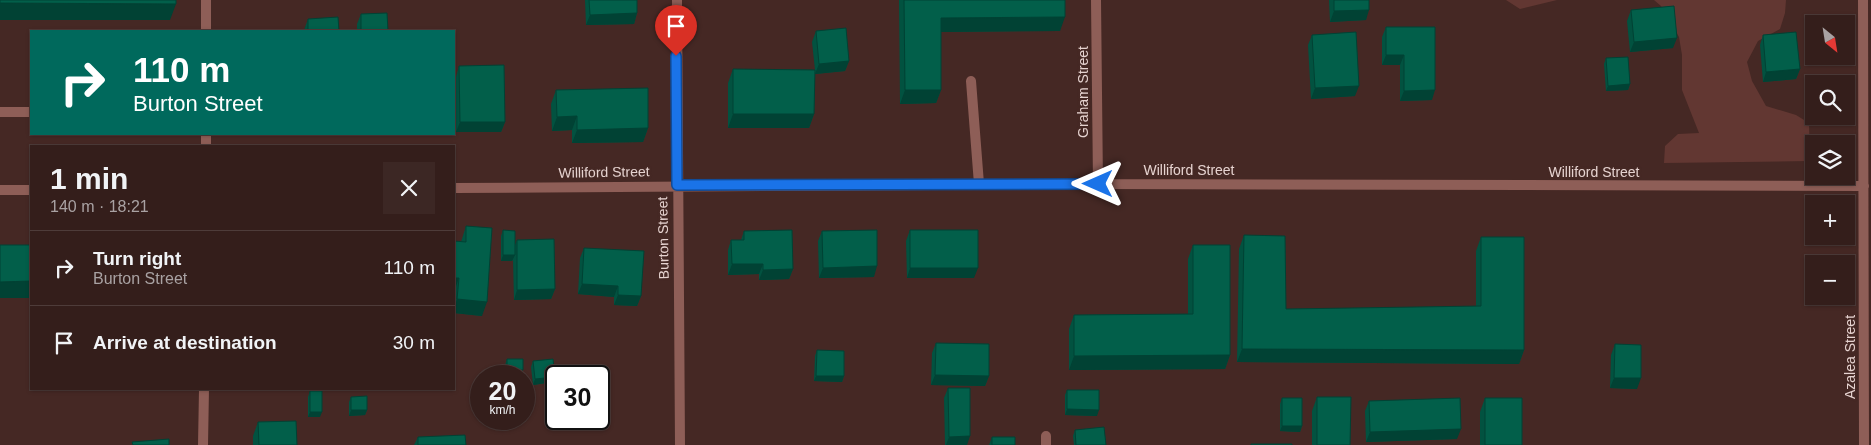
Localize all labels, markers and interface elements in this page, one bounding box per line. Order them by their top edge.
pin [655,5,697,56]
icon: arrive [662,12,690,40]
north arrow [1805,15,1855,65]
map controls [1805,15,1855,305]
street label: Graham Street [1075,46,1091,138]
icon: right [50,50,115,115]
text: 110 m [133,50,230,89]
button: search [1805,75,1855,125]
text: Burton Street [133,91,263,116]
button: layers [1805,135,1855,185]
position arrow [1071,157,1123,209]
text: 1 min [50,162,128,195]
button: close [383,162,435,214]
street label: Williford Street [1143,162,1235,178]
street label: Williford Street [558,163,650,181]
street label: Williford Street [1548,164,1640,180]
button: + [1805,195,1855,245]
street label: Burton Street [654,197,672,279]
text: 140 m · 18:21 [50,198,149,215]
text: Turn right [93,248,181,269]
icon: right [50,254,78,282]
button: − [1805,255,1855,305]
text: 110 m [384,257,435,278]
text: Burton Street [93,270,187,287]
street label: Azalea Street [1842,315,1858,399]
icon: arrive [50,329,78,357]
text: Arrive at destination [93,332,277,353]
text: 30 m [393,332,435,353]
speed limit sign: 30 [545,365,610,430]
text: 20 [489,377,516,405]
text: km/h [489,403,516,417]

